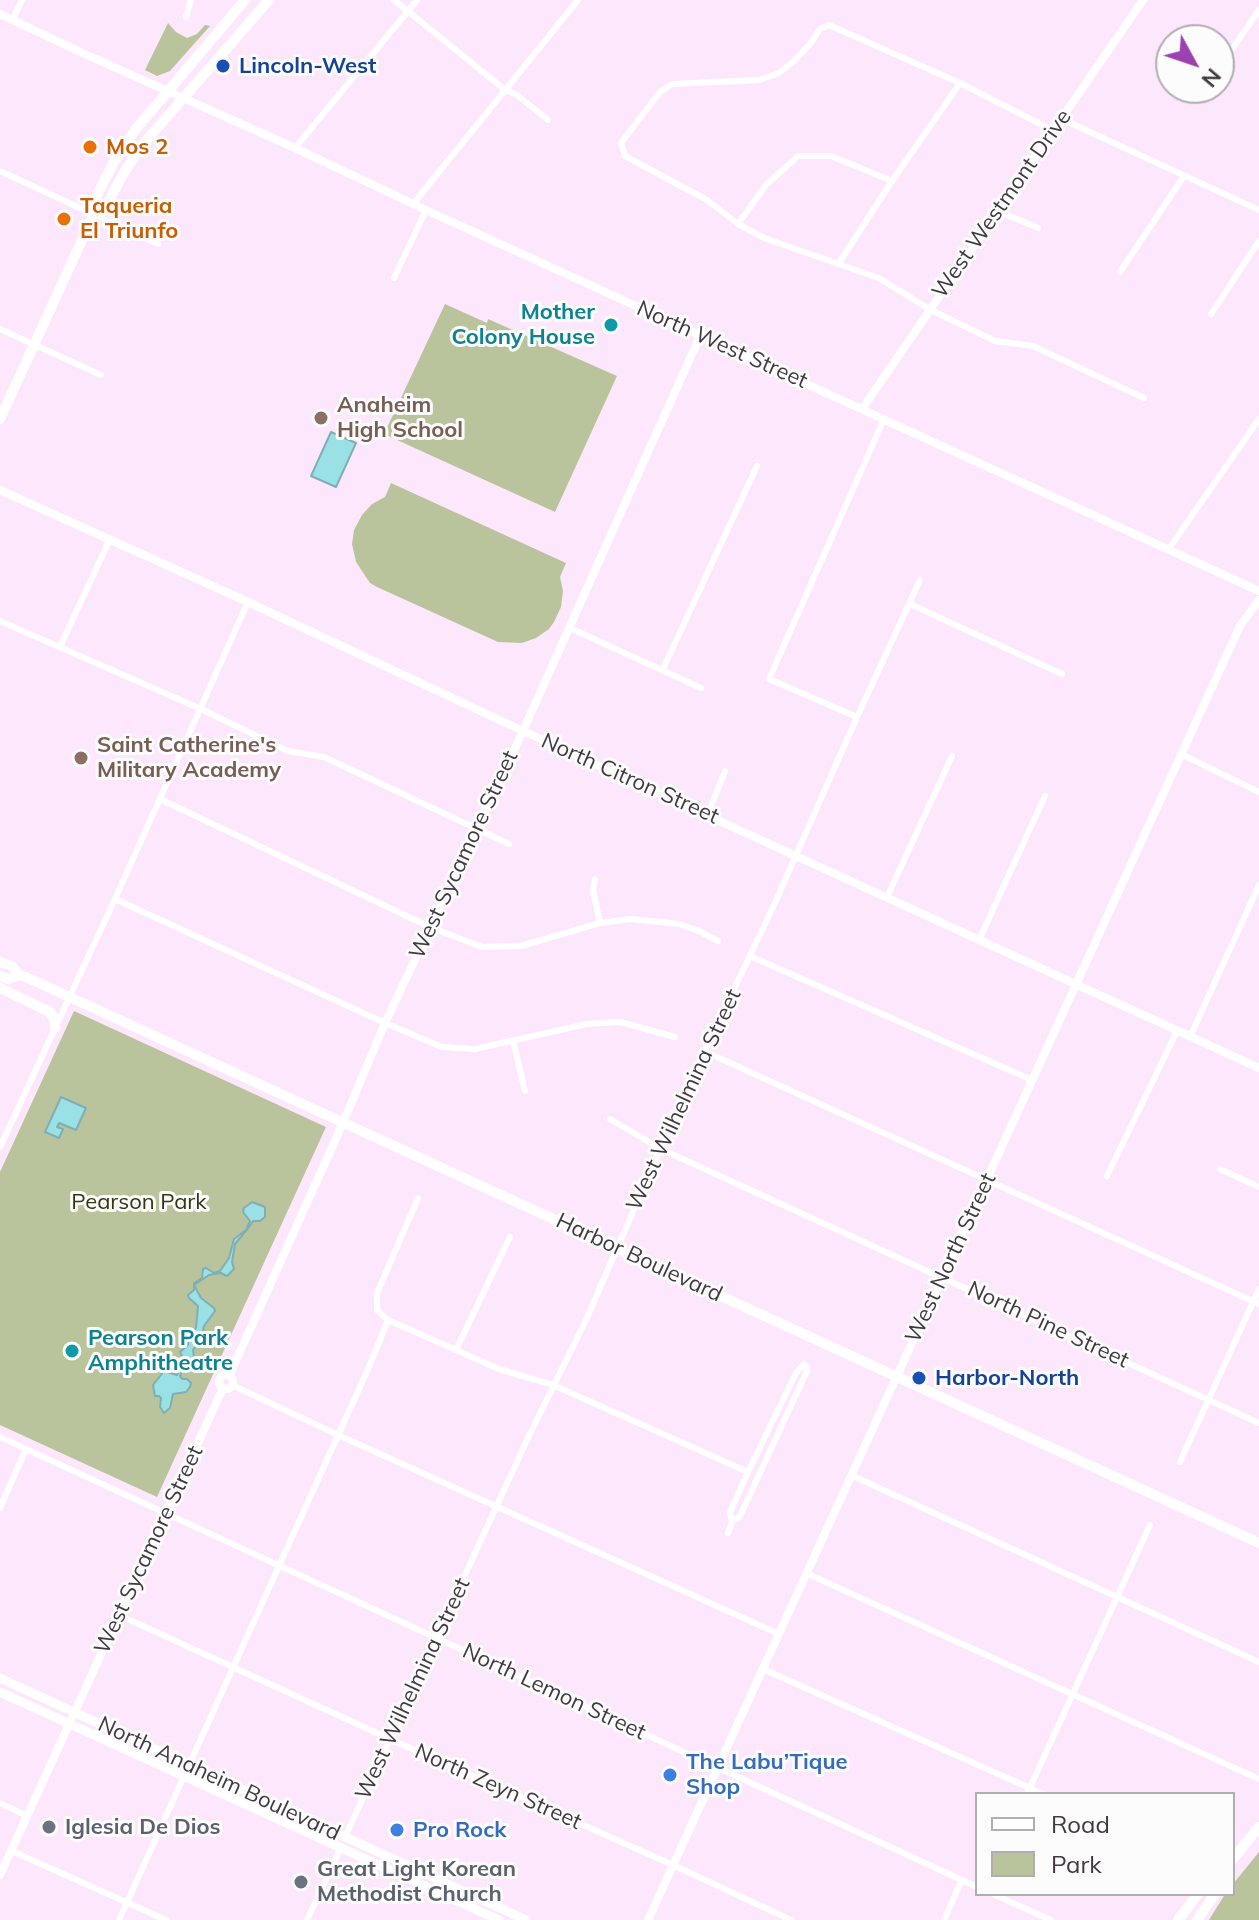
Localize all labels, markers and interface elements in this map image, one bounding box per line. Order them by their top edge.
north arrow [1155,24,1235,104]
place label: Lincoln-West [239,53,376,79]
marker: Lincoln-West [214,57,232,75]
text: N [1196,63,1228,94]
street label: West Westmont Drive [927,105,1077,303]
place label: Mos 2 [106,134,168,160]
marker: Mos 2 [81,138,99,156]
place label: Taqueria El Triunfo [80,193,178,244]
marker: Taqueria El Triunfo [55,210,73,228]
street label: North West Street [633,295,811,395]
place label: Mother Colony House [452,299,595,350]
marker: Mother Colony House [602,316,620,334]
place label: Anaheim High School [337,392,463,444]
marker: Anaheim High School [312,409,330,427]
street label: North Citron Street [537,728,723,830]
place label: Saint Catherine's Military Academy [97,732,281,784]
street label: West Sycamore Street [404,747,524,963]
marker: Saint Catherine's Military Academy [72,749,90,767]
street label: West Wilhelmina Street [621,985,747,1215]
street label: West North Street [900,1169,1002,1347]
park label: Pearson Park [71,1189,207,1215]
street label: Harbor Boulevard [552,1208,726,1308]
street label: North Pine Street [963,1276,1133,1374]
place label: Pearson Park Amphitheatre [88,1325,233,1376]
marker: Pearson Park Amphitheatre [63,1342,81,1360]
place label: Harbor-North [935,1365,1079,1391]
marker: Harbor-North [910,1369,928,1387]
street label: West Sycamore Street [89,1442,209,1658]
street label: West Wilhelmina Street [350,1574,476,1804]
street label: North Lemon Street [458,1638,650,1746]
street label: North Anaheim Boulevard [94,1711,344,1847]
street label: North Zeyn Street [411,1738,585,1836]
place label: The Labu’Tique Shop [686,1749,848,1800]
marker: The Labu’Tique Shop [661,1766,679,1784]
legend [975,1792,1235,1896]
text: Road [1051,1809,1110,1839]
place label: Iglesia De Dios [65,1814,221,1840]
place label: Pro Rock [413,1817,506,1843]
marker: Iglesia De Dios [40,1818,58,1836]
marker: Pro Rock [388,1821,406,1839]
text: Park [1051,1849,1102,1879]
place label: Great Light Korean Methodist Church [317,1856,516,1908]
marker: Great Light Korean Methodist Church [292,1873,310,1891]

